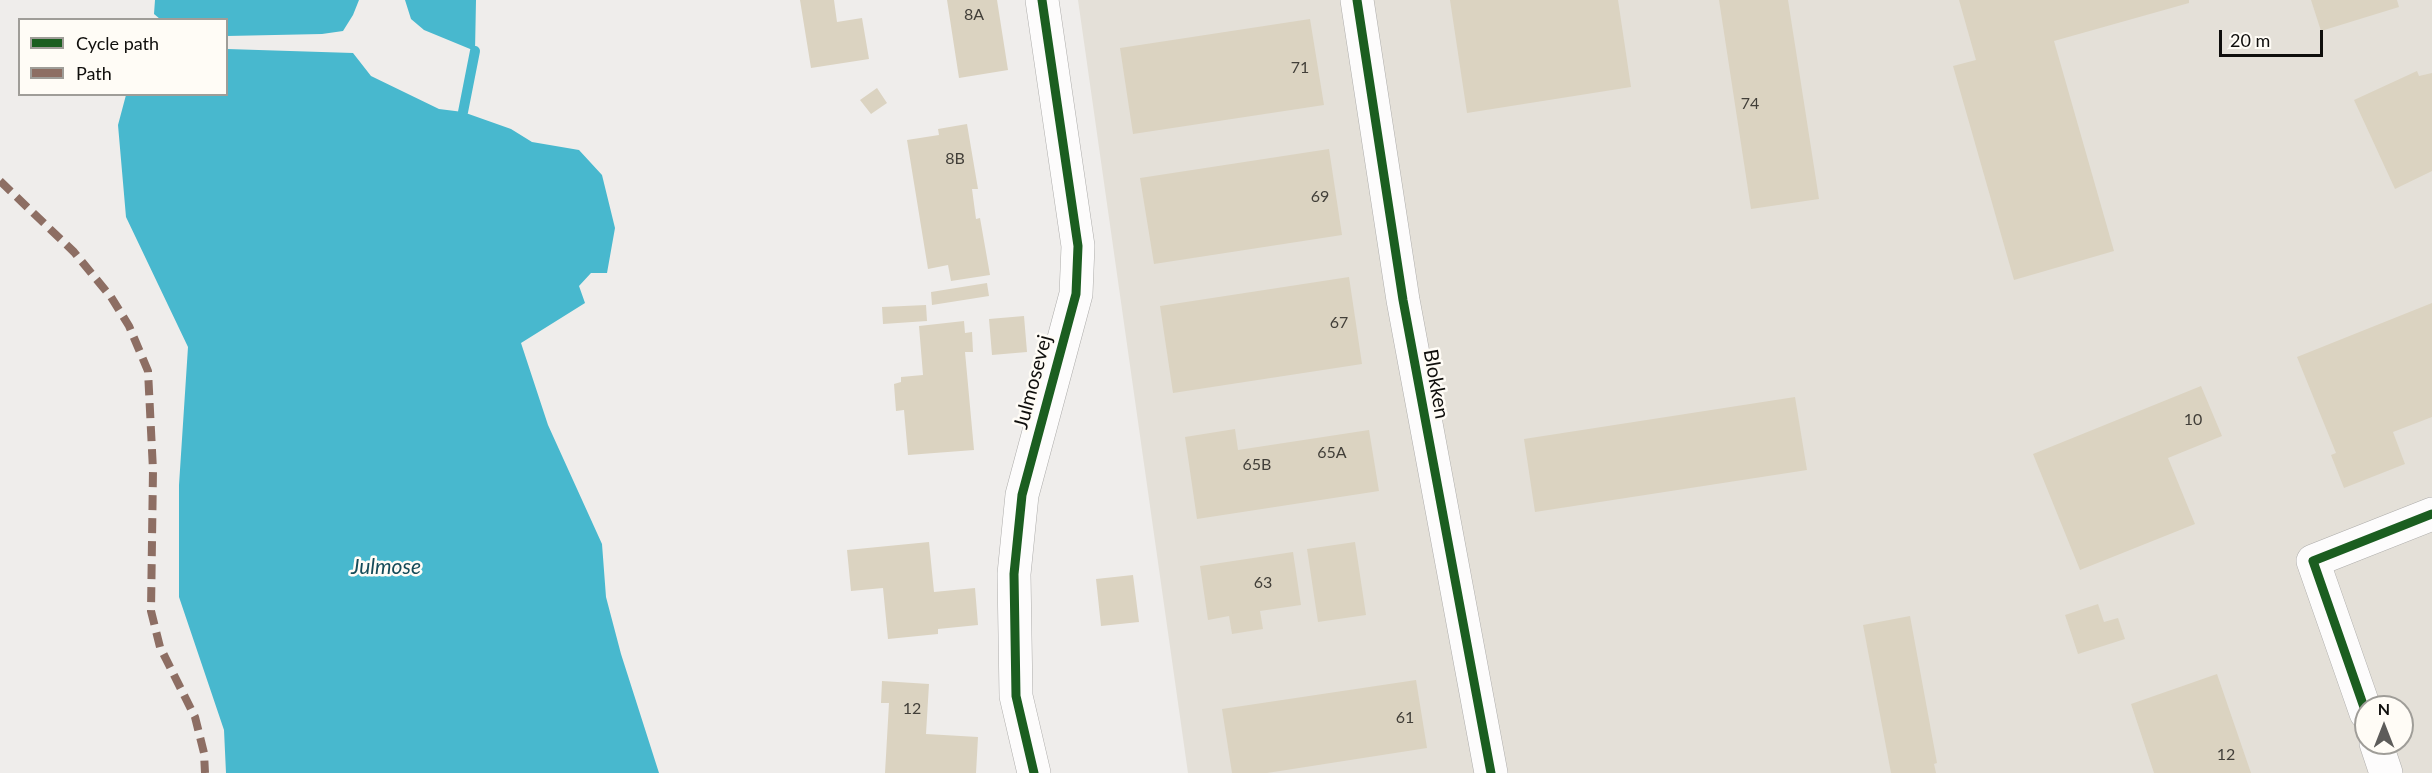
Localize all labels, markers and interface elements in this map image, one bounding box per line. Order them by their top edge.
house number: 8A [964,5,984,25]
legend [18,18,228,96]
scale bar [2222,18,2326,56]
text: 20 m [2230,29,2270,51]
text: Cycle path [76,32,159,54]
house number: 71 [1291,58,1309,78]
text: Path [76,62,112,84]
house number: 74 [1741,94,1759,114]
house number: 8B [945,149,965,169]
house number: 69 [1311,187,1329,207]
house number: 67 [1330,313,1348,333]
street label: Julmosevej [1009,332,1057,432]
street label: Blokken [1418,347,1454,421]
house number: 10 [2184,410,2202,430]
house number: 65A [1317,443,1347,463]
house number: 65B [1243,455,1271,475]
water label: Julmose [351,554,421,580]
house number: 63 [1254,573,1272,593]
north arrow [2354,695,2414,755]
house number: 12 [903,699,921,719]
text: N [2378,699,2390,718]
house number: 61 [1396,708,1414,728]
house number: 12 [2217,745,2235,765]

